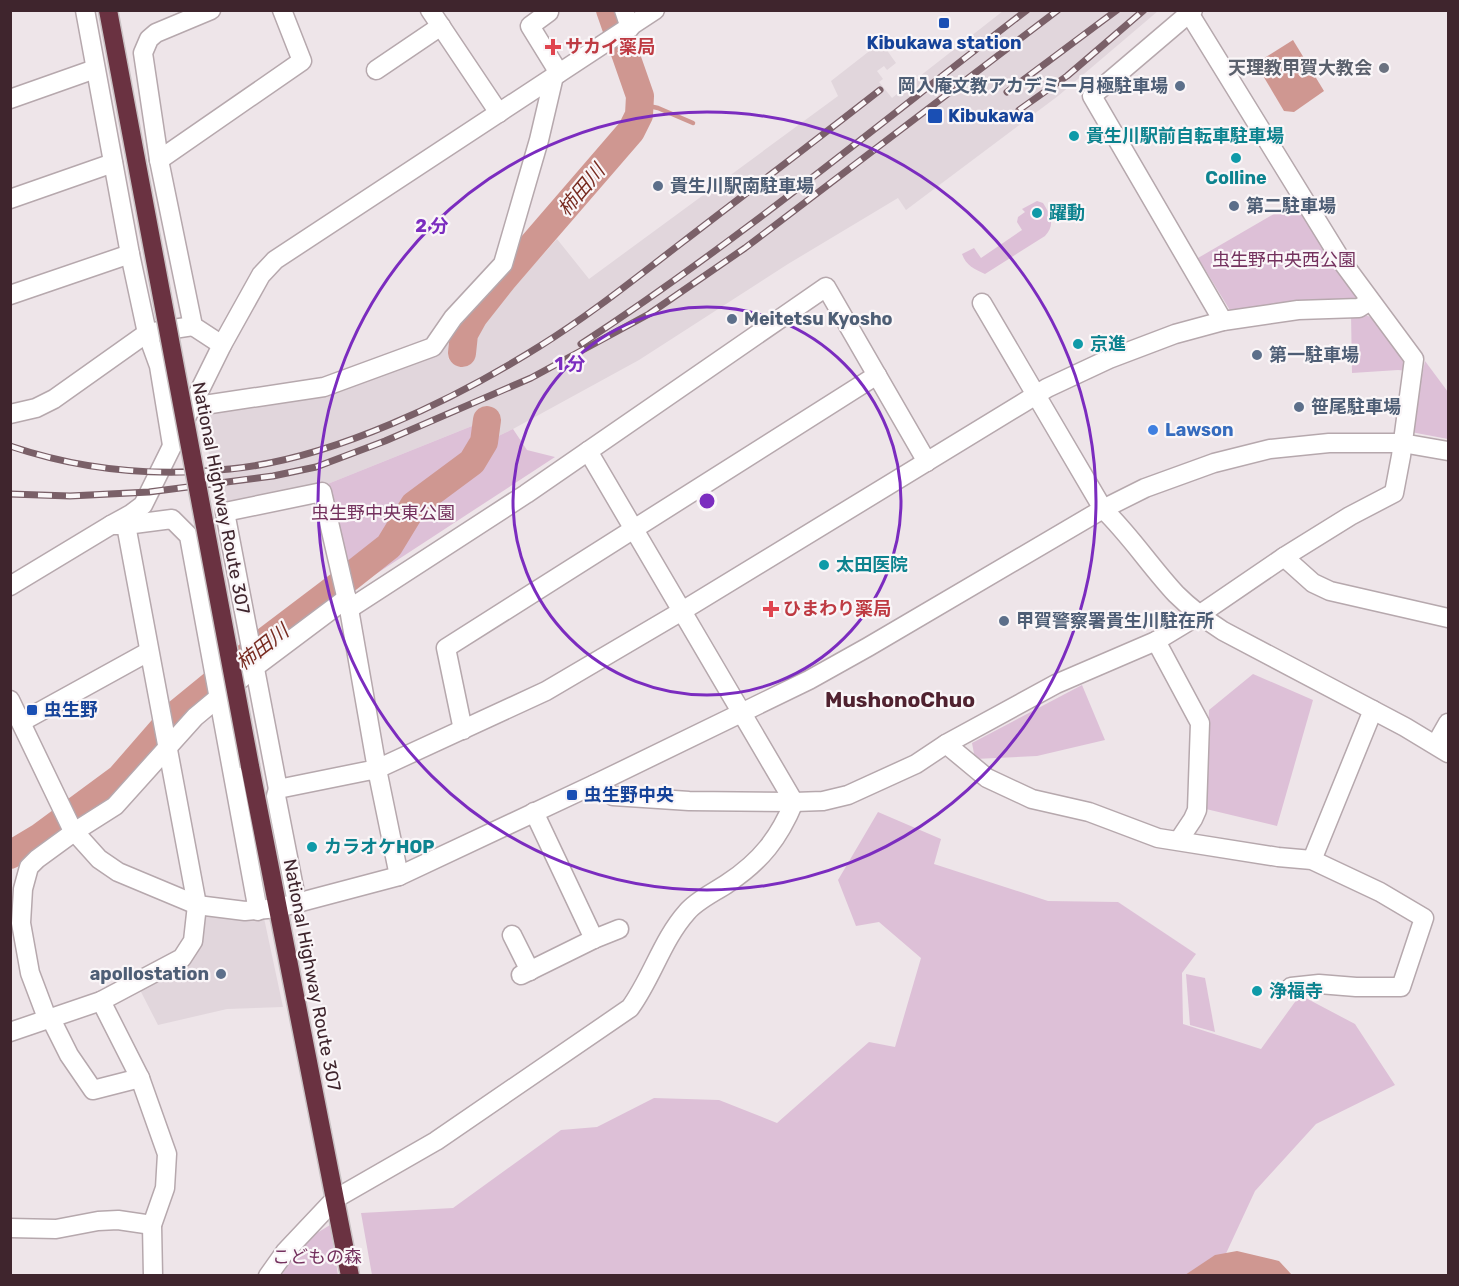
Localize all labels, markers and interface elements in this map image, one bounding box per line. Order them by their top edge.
marker: Kibukawa station [937,16,951,30]
place label: Kibukawa station [866,32,1022,54]
place label: サカイ薬局 [565,36,655,58]
marker: サカイ薬局 [546,40,560,54]
place label: 天理教甲賀大教会 [1228,57,1372,79]
marker: 天理教甲賀大教会 [1377,61,1391,75]
place label: 岡入庵文教アカデミー月極駐車場 [898,75,1168,97]
marker: 岡入庵文教アカデミー月極駐車場 [1173,79,1187,93]
place label: Kibukawa [948,105,1034,127]
marker: Kibukawa [926,107,944,125]
place label: 貴生川駅前自転車駐車場 [1086,125,1284,147]
marker: 貴生川駅前自転車駐車場 [1067,129,1081,143]
marker: Colline [1229,151,1243,165]
water label: 柿田川 [553,158,611,221]
place label: Colline [1205,167,1267,189]
place label: 貴生川駅南駐車場 [670,175,814,197]
marker: 貴生川駅南駐車場 [651,179,665,193]
place label: 第二駐車場 [1246,195,1336,217]
marker: 第二駐車場 [1227,199,1241,213]
place label: 躍動 [1049,202,1085,224]
marker: 躍動 [1030,206,1044,220]
text: 2 分 [415,215,449,237]
park label: 虫生野中央西公園 [1212,249,1356,271]
place label: Meitetsu Kyosho [744,308,893,330]
marker: Meitetsu Kyosho [725,312,739,326]
place label: 京進 [1090,333,1126,355]
marker: 京進 [1071,337,1085,351]
place label: 第一駐車場 [1269,344,1359,366]
marker: 第一駐車場 [1250,348,1264,362]
text: 1 分 [555,353,585,375]
street label: National Highway Route 307 [188,380,254,616]
place label: 笹尾駐車場 [1311,396,1401,418]
marker: 笹尾駐車場 [1292,400,1306,414]
place label: Lawson [1165,419,1234,441]
marker: Lawson [1146,423,1160,437]
centre of rings [697,491,717,511]
park label: 虫生野中央東公園 [311,502,455,524]
place label: 太田医院 [836,554,908,576]
marker: 太田医院 [817,558,831,572]
place label: ひまわり薬局 [783,598,891,620]
marker: ひまわり薬局 [764,602,778,616]
place label: 甲賀警察署貴生川駐在所 [1016,610,1214,632]
marker: 甲賀警察署貴生川駐在所 [997,614,1011,628]
water label: 柿田川 [231,618,295,675]
district label: MushonoChuo [825,687,975,712]
place label: 虫生野 [44,699,98,721]
marker: 虫生野 [25,703,39,717]
place label: 虫生野中央 [584,784,674,806]
marker: 虫生野中央 [565,788,579,802]
place label: カラオケHOP [324,836,434,858]
marker: カラオケHOP [305,840,319,854]
street label: National Highway Route 307 [279,857,345,1093]
place label: apollostation [90,963,209,985]
marker: apollostation [214,967,228,981]
place label: 浄福寺 [1269,980,1323,1002]
marker: 浄福寺 [1250,984,1264,998]
park label: こどもの森 [272,1246,362,1268]

